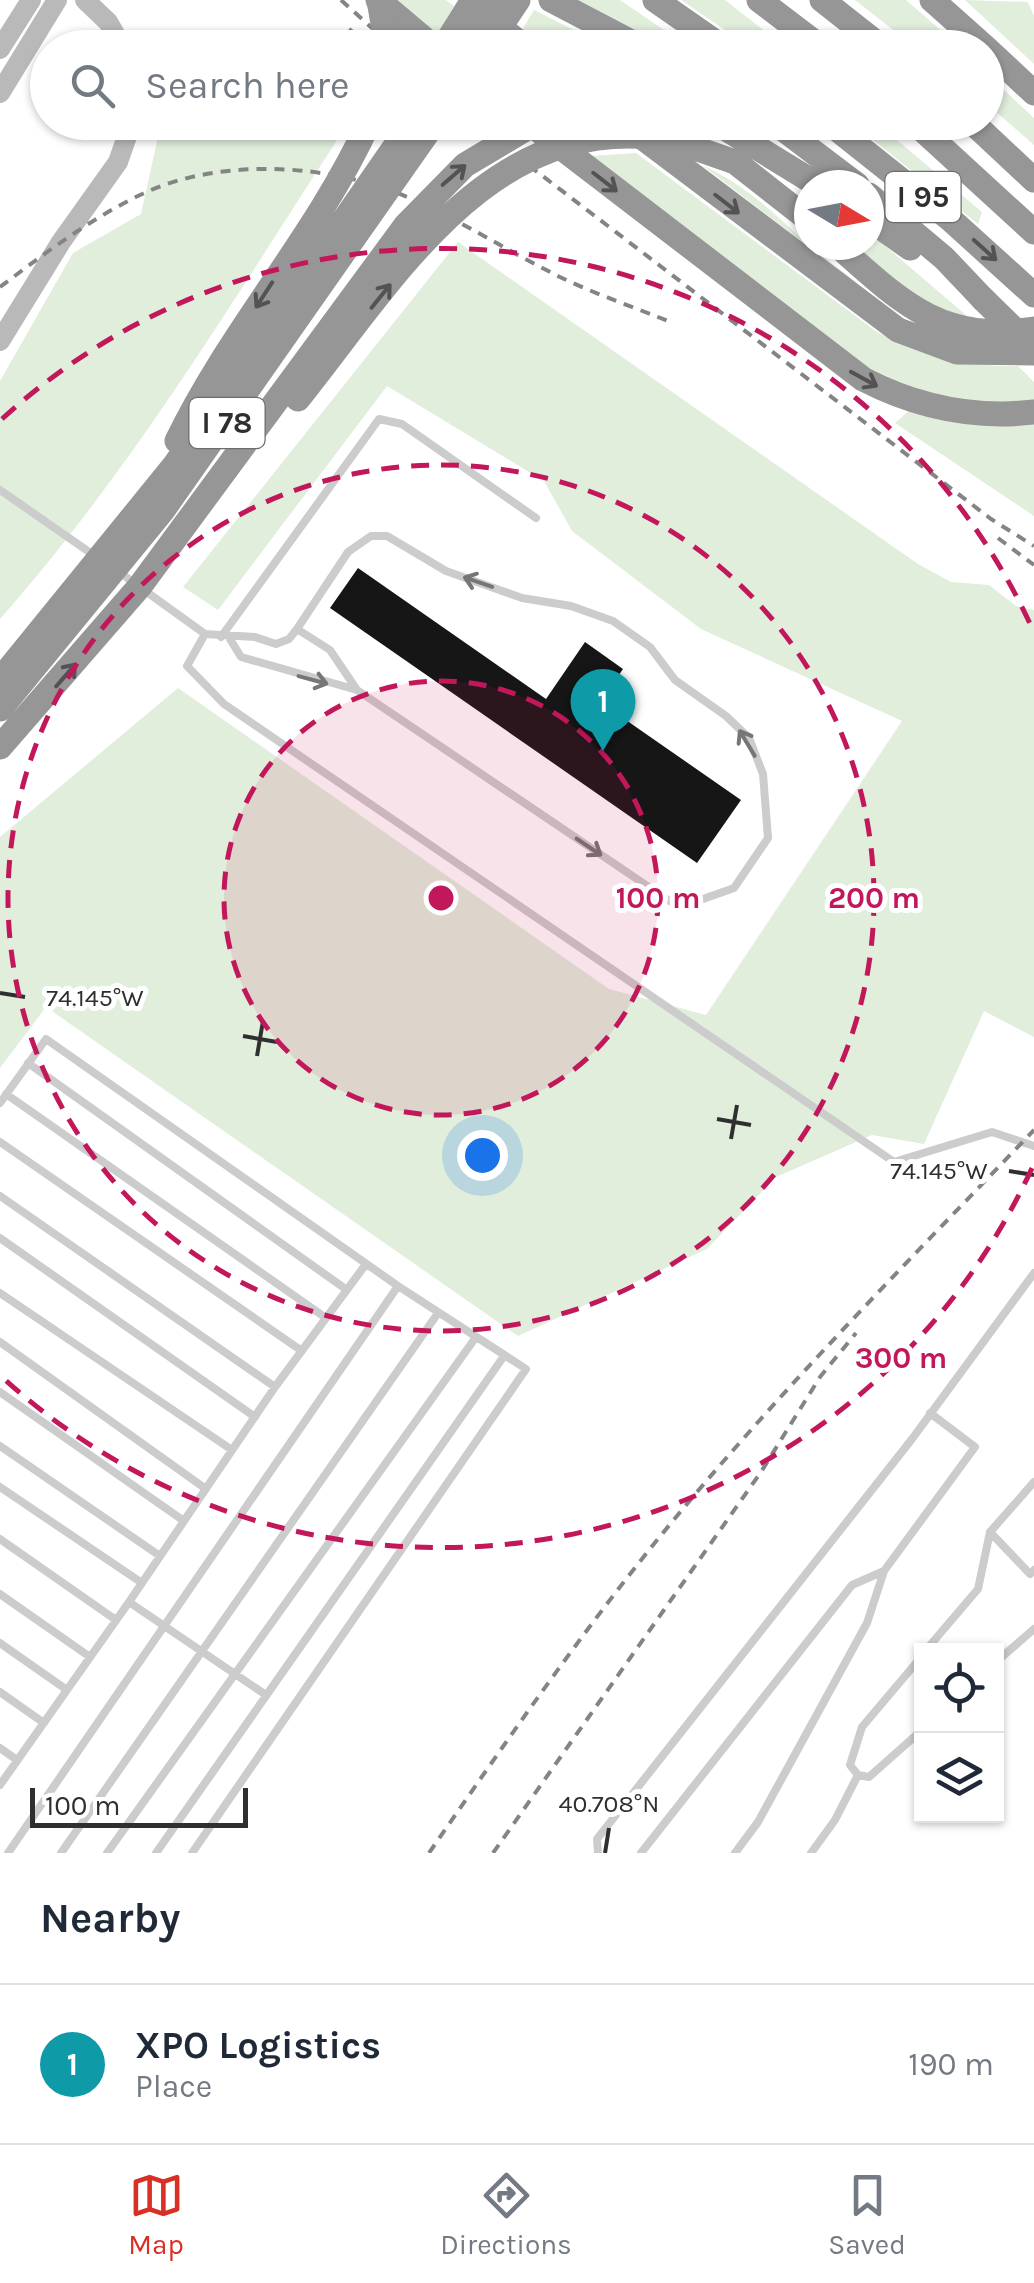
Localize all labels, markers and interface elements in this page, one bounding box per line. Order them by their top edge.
search box [30,30,1004,140]
icon: search [65,58,120,113]
text: Search here [145,63,349,108]
one-way arrow [441,164,466,187]
north arrow [794,170,884,260]
one-way arrow [592,171,618,193]
road number: I 95 [886,172,960,222]
one-way arrow [713,192,739,214]
one-way arrow [972,239,997,262]
one-way arrow [253,281,274,309]
one-way arrow [370,283,392,309]
one-way arrow [849,369,878,389]
road number: I 78 [190,398,264,448]
one-way arrow [462,572,494,590]
one-way arrow [55,663,78,688]
pin: 1 [570,668,636,751]
one-way arrow [297,672,328,691]
one-way arrow [737,729,757,758]
one-way arrow [574,836,602,857]
centre of rings [423,880,459,916]
text: 100 m [616,880,700,916]
text: 200 m [828,880,920,916]
text: 74.145°W [46,983,144,1012]
your location [457,1130,508,1181]
text: 74.145°W [890,1156,988,1185]
text: 300 m [855,1340,947,1376]
map controls [914,1643,1004,1823]
button: locate [914,1643,1004,1733]
button: layers [914,1733,1004,1823]
scale bar [30,1783,248,1828]
text: 100 m [45,1789,120,1822]
text: 40.708°N [559,1789,659,1818]
text: Nearby [40,1893,180,1943]
text: XPO Logistics [135,2023,381,2068]
text: 1 [67,2046,78,2083]
text: 190 m [908,2046,994,2083]
text: Place [135,2068,212,2105]
tab: Map [128,2168,184,2261]
tab: Directions [440,2168,572,2261]
tab: Saved [828,2168,906,2261]

